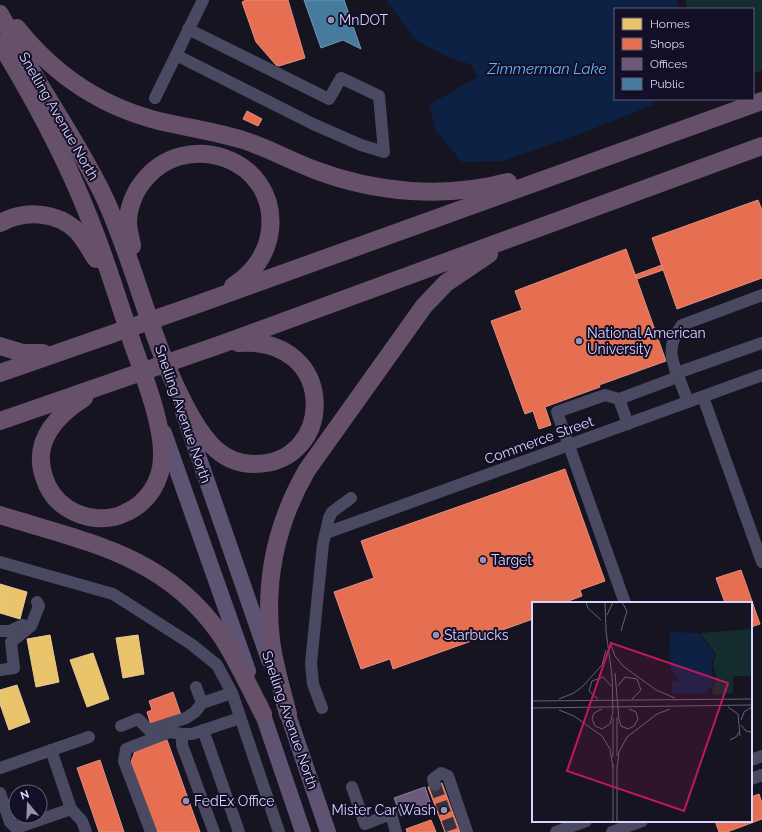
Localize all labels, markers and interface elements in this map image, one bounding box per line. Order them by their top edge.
legend [614,8,754,100]
place label: MnDOT [339,12,389,28]
marker: MnDOT [326,15,336,25]
text: Homes [650,17,690,31]
text: Shops [650,37,685,51]
street label: Snelling Avenue North [16,49,102,183]
text: Offices [650,57,687,71]
water label: Zimmerman Lake [487,60,606,78]
text: Public [650,77,685,91]
place label: National American University [587,325,706,357]
marker: National American University [574,336,584,346]
street label: Snelling Avenue North [152,343,214,485]
street label: Commerce Street [482,413,596,467]
place label: Target [491,552,532,568]
marker: Target [478,555,488,565]
inset map [532,602,752,822]
place label: Starbucks [444,627,509,643]
marker: Starbucks [431,630,441,640]
street label: Snelling Avenue North [259,649,321,791]
north arrow [8,784,48,824]
text: N [19,788,31,803]
place label: FedEx Office [194,793,275,809]
marker: FedEx Office [181,796,191,806]
place label: Mister Car Wash [332,802,436,818]
marker: Mister Car Wash [439,805,449,815]

